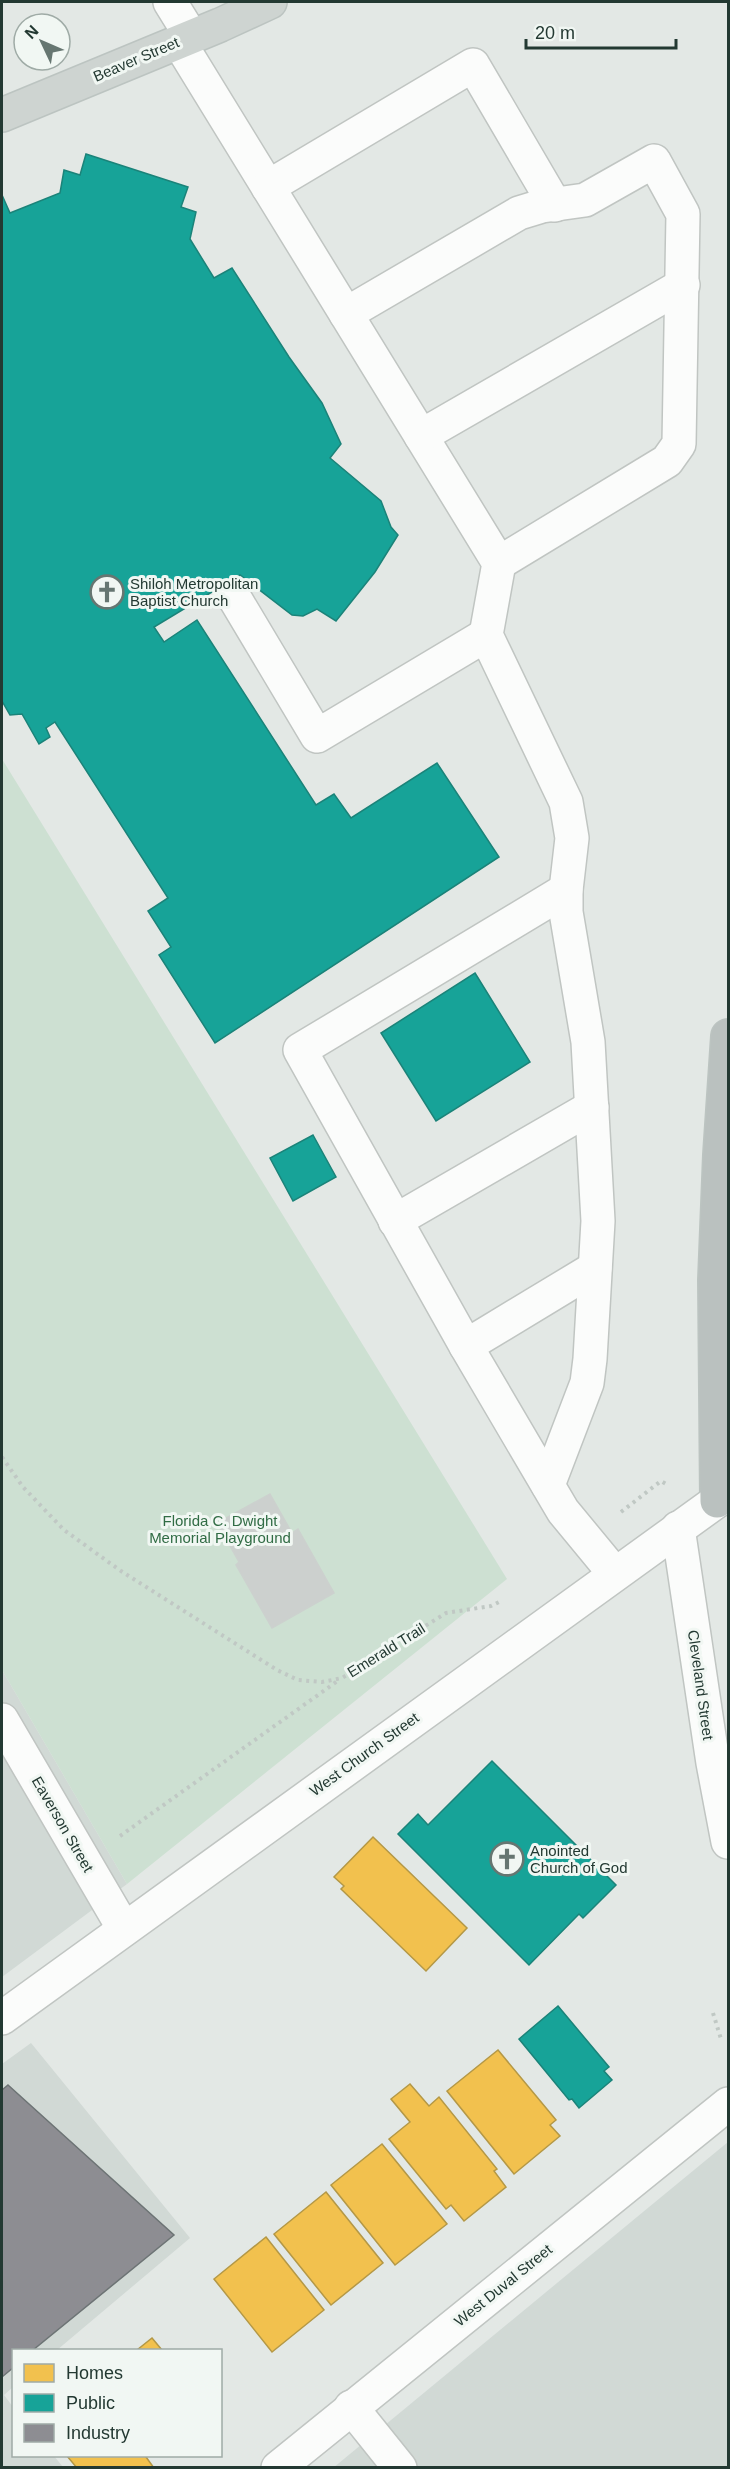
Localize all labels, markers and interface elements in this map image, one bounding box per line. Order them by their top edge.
north arrow [12,12,72,72]
scale bar [526,12,676,50]
text: N [21,22,42,42]
text: 20 m [535,23,575,43]
street label: Beaver Street [90,33,182,85]
church icon: Shiloh Metropolitan Baptist Church [89,574,125,610]
place label: Shiloh Metropolitan Baptist Church [130,575,258,609]
park label: Florida C. Dwight Memorial Playground [149,1512,291,1546]
street label: Emerald Trail [344,1619,428,1681]
street label: Cleveland Street [685,1629,717,1742]
street label: West Church Street [306,1708,422,1799]
street label: Eaverson Street [29,1773,98,1876]
church icon: Anointed Church of God [489,1841,525,1877]
place label: Anointed Church of God [530,1842,628,1876]
street label: West Duval Street [451,2240,556,2330]
legend [12,2349,222,2457]
text: Homes [66,2363,123,2383]
text: Public [66,2393,115,2413]
text: Industry [66,2423,130,2443]

